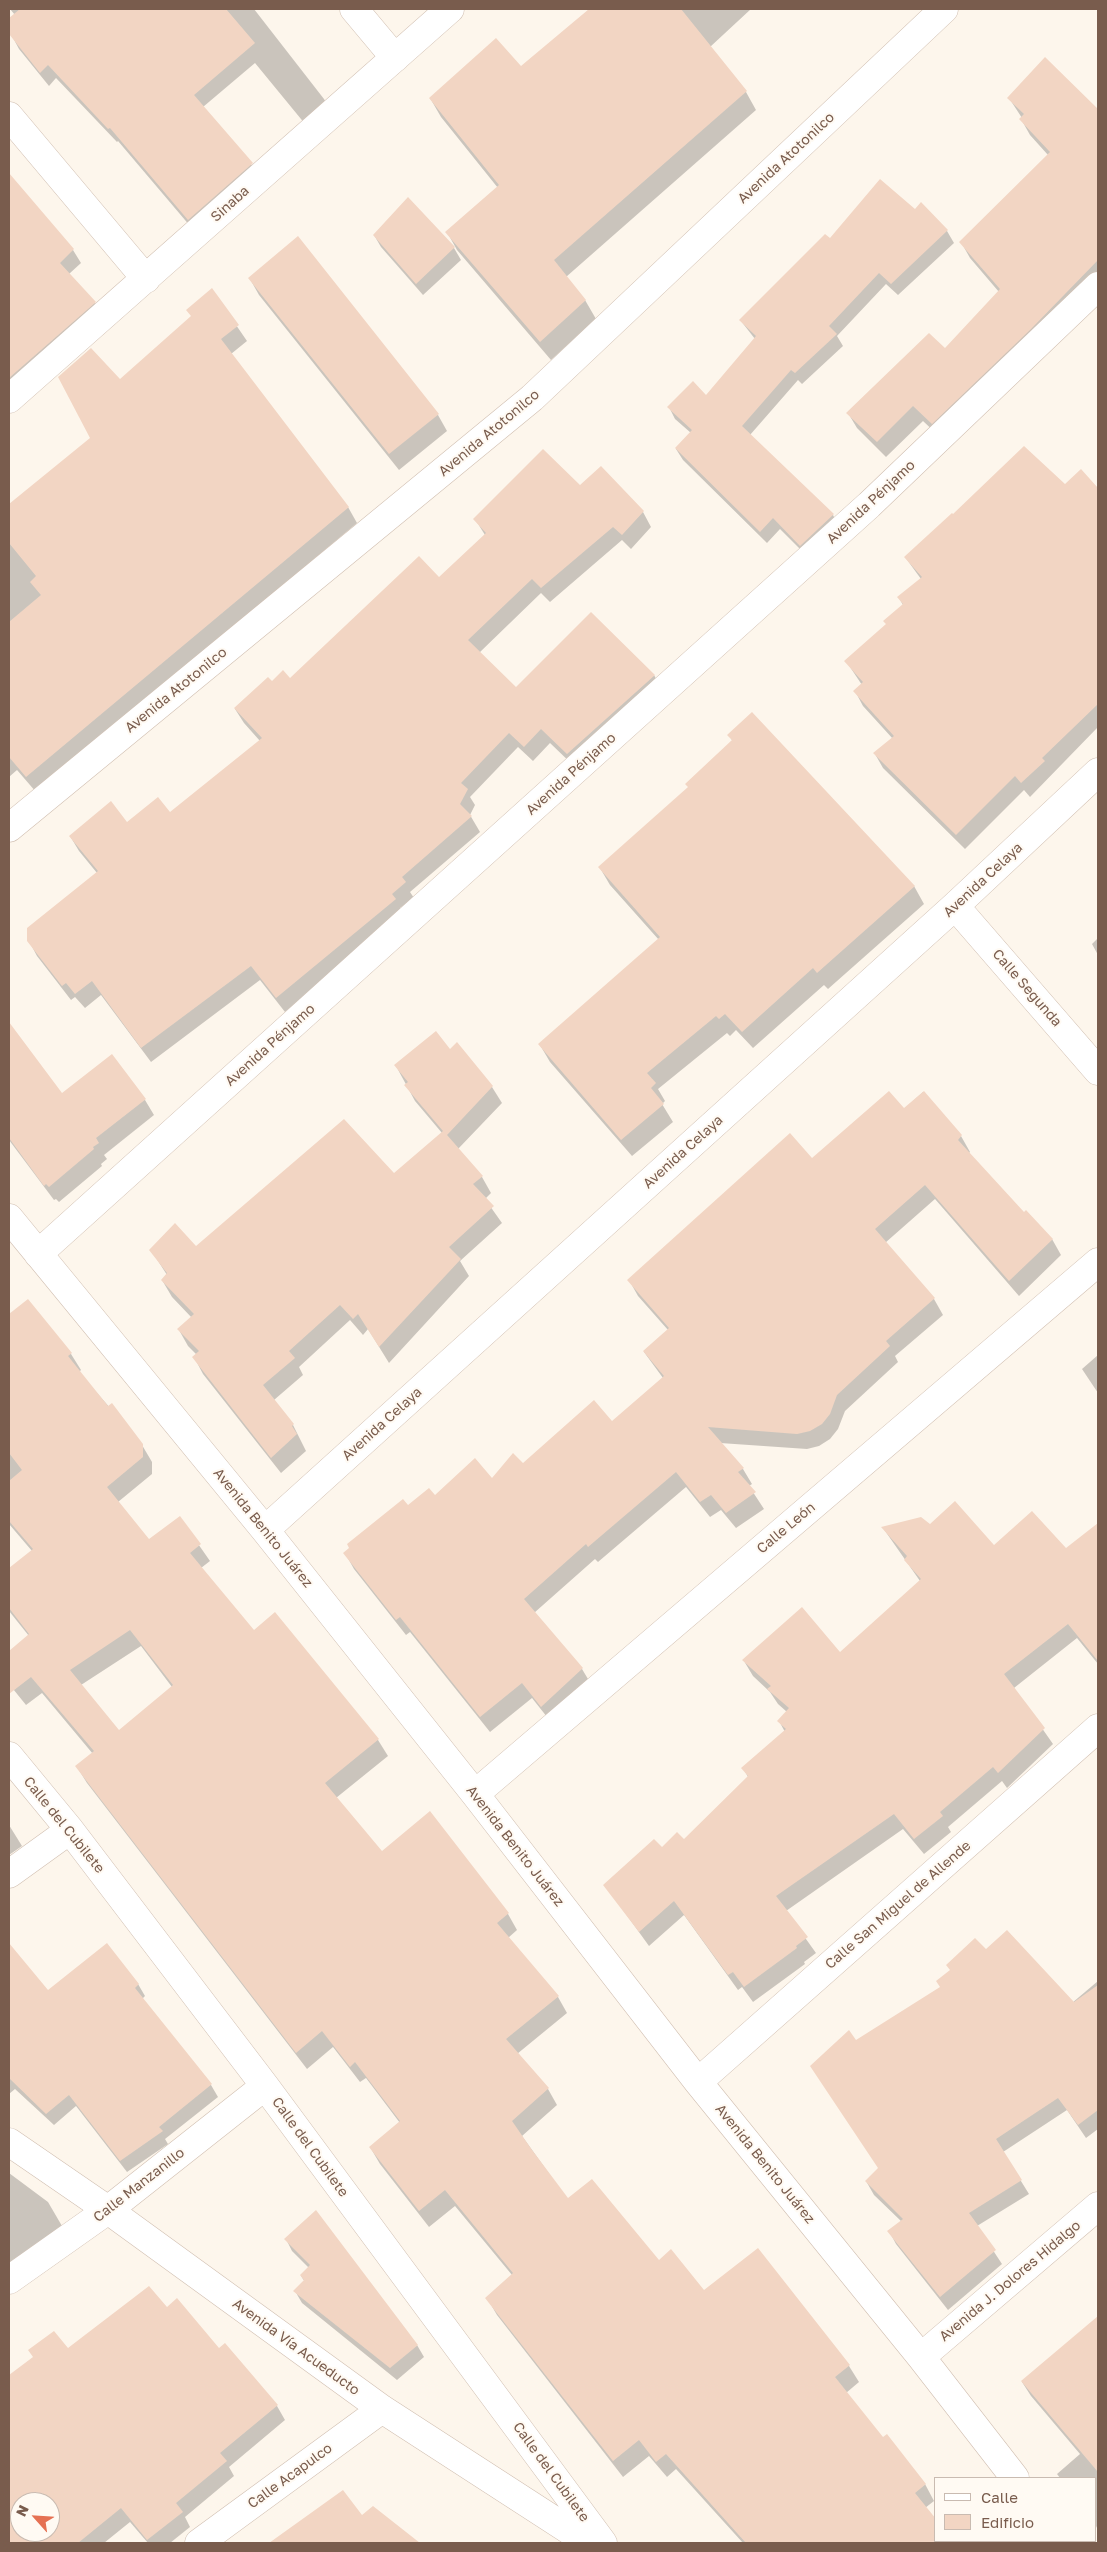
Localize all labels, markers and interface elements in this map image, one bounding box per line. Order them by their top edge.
street label: Avenida Atotonilco [734,109,838,207]
street label: Sinaba [207,182,253,226]
street label: Avenida Atotonilco [435,386,543,480]
street label: Avenida Pénjamo [823,457,919,547]
street label: Avenida Atotonilco [122,644,230,736]
street label: Avenida Pénjamo [523,729,619,819]
street label: Avenida Celaya [940,839,1026,921]
street label: Calle Segunda [989,946,1065,1030]
street label: Avenida Pénjamo [222,1000,318,1090]
street label: Avenida Celaya [640,1112,726,1192]
street label: Avenida Celaya [339,1384,425,1464]
street label: Avenida Benito Juárez [210,1465,316,1591]
street label: Calle León [753,1499,819,1557]
street label: Calle del Cubilete [20,1773,108,1877]
street label: Avenida Benito Juárez [463,1782,567,1910]
street label: Calle San Miguel de Allende [822,1837,974,1973]
street label: Calle del Cubilete [268,2094,352,2200]
street label: Avenida Benito Juárez [712,2101,818,2227]
street label: Calle Manzanillo [90,2144,188,2226]
street label: Avenida J. Dolores Hidalgo [936,2217,1084,2345]
street label: Avenida Vía Acueducto [229,2295,363,2399]
street label: Calle del Cubilete [509,2419,593,2525]
street label: Calle Acapulco [245,2440,335,2512]
legend [934,2477,1097,2542]
text: Calle [981,2488,1018,2506]
north arrow [10,2492,60,2542]
text: N [12,2502,32,2519]
text: Edificio [981,2513,1034,2531]

